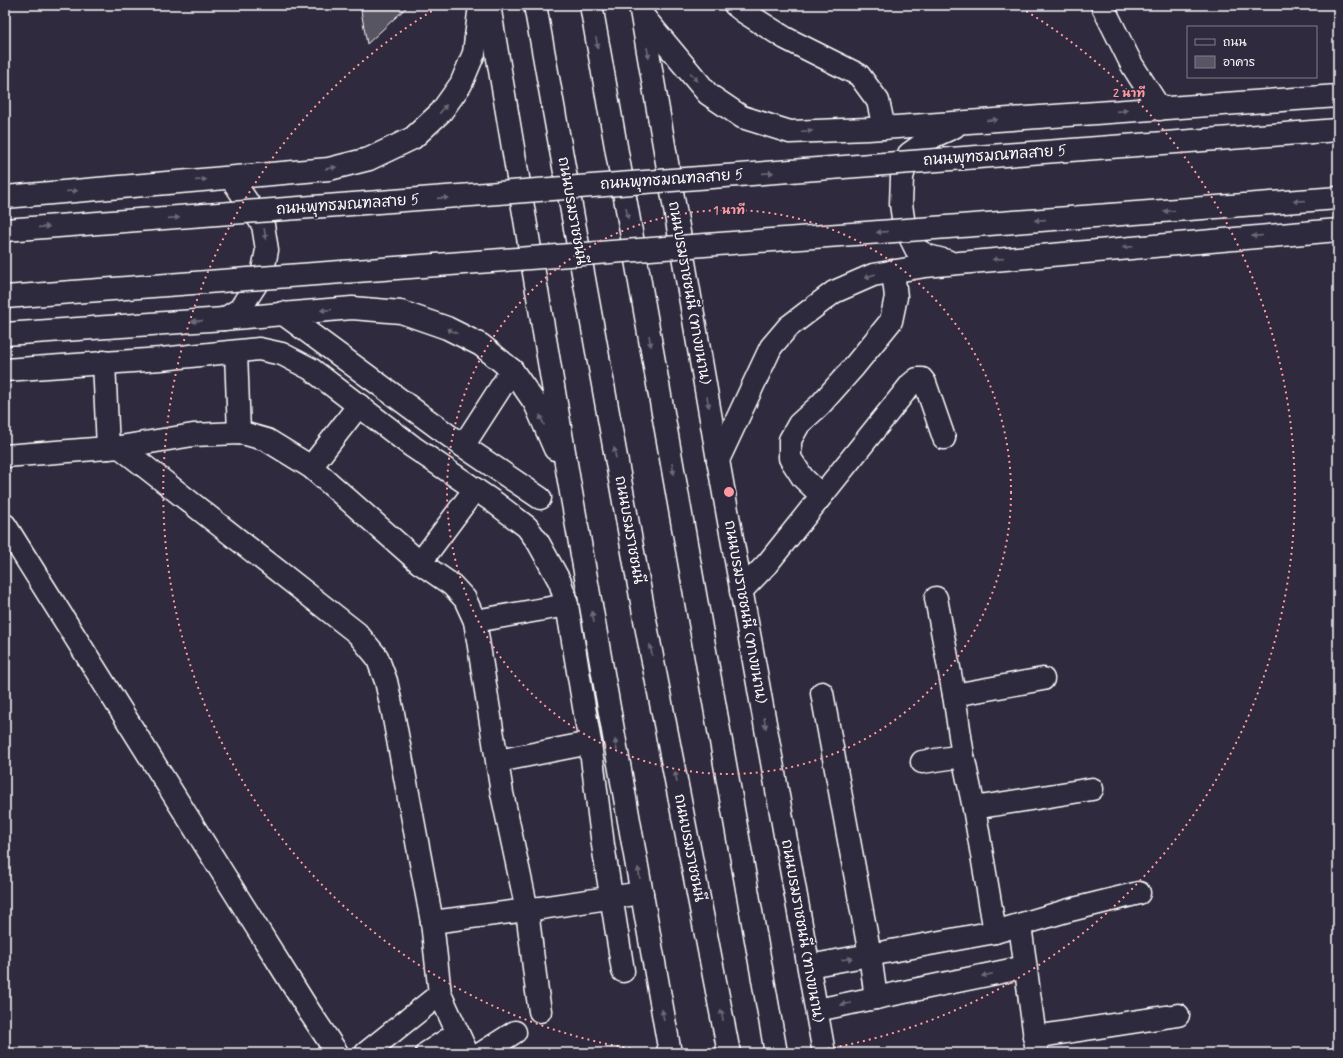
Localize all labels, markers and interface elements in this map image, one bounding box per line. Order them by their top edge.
legend [1187,26,1317,78]
text: ถนน [1223,35,1247,51]
one-way arrow [595,37,601,50]
one-way arrow [646,47,652,60]
text: อาคาร [1223,55,1255,71]
one-way arrow [689,72,698,83]
text: 2 นาที [1113,85,1145,102]
one-way arrow [439,103,447,114]
one-way arrow [1116,108,1128,115]
one-way arrow [986,117,998,124]
one-way arrow [801,128,813,135]
street label: ถนนพุทธมณฑลสาย 5 [923,141,1067,171]
street label: ถนนบรมราชชนนี [553,155,591,267]
one-way arrow [325,165,337,171]
street label: ถนนพุทธมณฑลสาย 5 [600,165,744,195]
one-way arrow [762,170,774,177]
one-way arrow [195,177,207,183]
one-way arrow [66,188,78,194]
street label: ถนนพุทธมณฑลสาย 5 [276,190,420,220]
one-way arrow [437,194,449,201]
one-way arrow [1293,197,1305,204]
street label: ถนนบรมราชชนนี (ทางขนาน) [663,200,715,387]
text: 1 นาที [713,202,745,219]
one-way arrow [625,207,631,219]
one-way arrow [1163,207,1175,214]
one-way arrow [168,214,180,221]
one-way arrow [1034,217,1046,224]
one-way arrow [38,224,50,231]
one-way arrow [262,228,268,240]
one-way arrow [876,229,888,236]
one-way arrow [1251,232,1263,239]
one-way arrow [1122,244,1134,251]
one-way arrow [992,256,1004,263]
one-way arrow [863,274,875,280]
one-way arrow [320,306,332,313]
one-way arrow [191,318,203,325]
one-way arrow [447,328,458,334]
one-way arrow [647,335,653,347]
one-way arrow [705,396,711,408]
one-way arrow [539,413,545,425]
one-way arrow [612,447,618,459]
one-way arrow [670,463,676,475]
street label: ถนนบรมราชชนนี [610,474,648,586]
centre of rings [722,485,736,499]
street label: ถนนบรมราชชนนี (ทางขนาน) [719,519,771,706]
one-way arrow [590,611,596,623]
one-way arrow [648,643,654,656]
one-way arrow [762,717,768,729]
one-way arrow [613,739,619,751]
one-way arrow [672,771,678,783]
street label: ถนนบรมราชชนนี [669,792,709,904]
street label: ถนนบรมราชชนนี (ทางขนาน) [776,838,828,1025]
one-way arrow [635,867,641,879]
one-way arrow [841,956,853,962]
one-way arrow [981,972,993,978]
one-way arrow [840,1002,852,1008]
one-way arrow [660,1008,666,1021]
one-way arrow [719,1009,725,1021]

